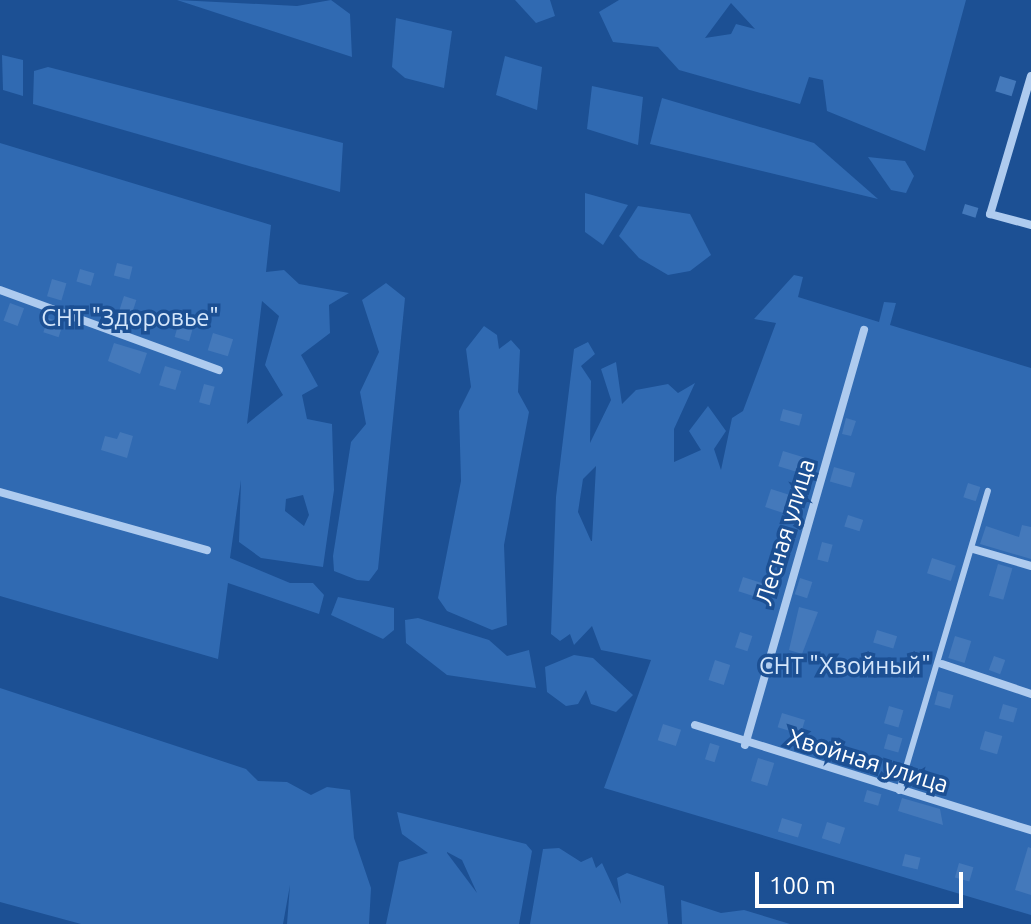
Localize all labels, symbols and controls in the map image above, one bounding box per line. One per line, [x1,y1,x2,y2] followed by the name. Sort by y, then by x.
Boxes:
[41,304,219,332] park label: СНТ "Здоровье"
[749,455,821,609] street label: Лесная улица
[759,652,931,680] park label: СНТ "Хвойный"
[784,723,952,799] street label: Хвойная улица
[759,856,967,906] scale bar
[769,872,836,899] text: 100 m

